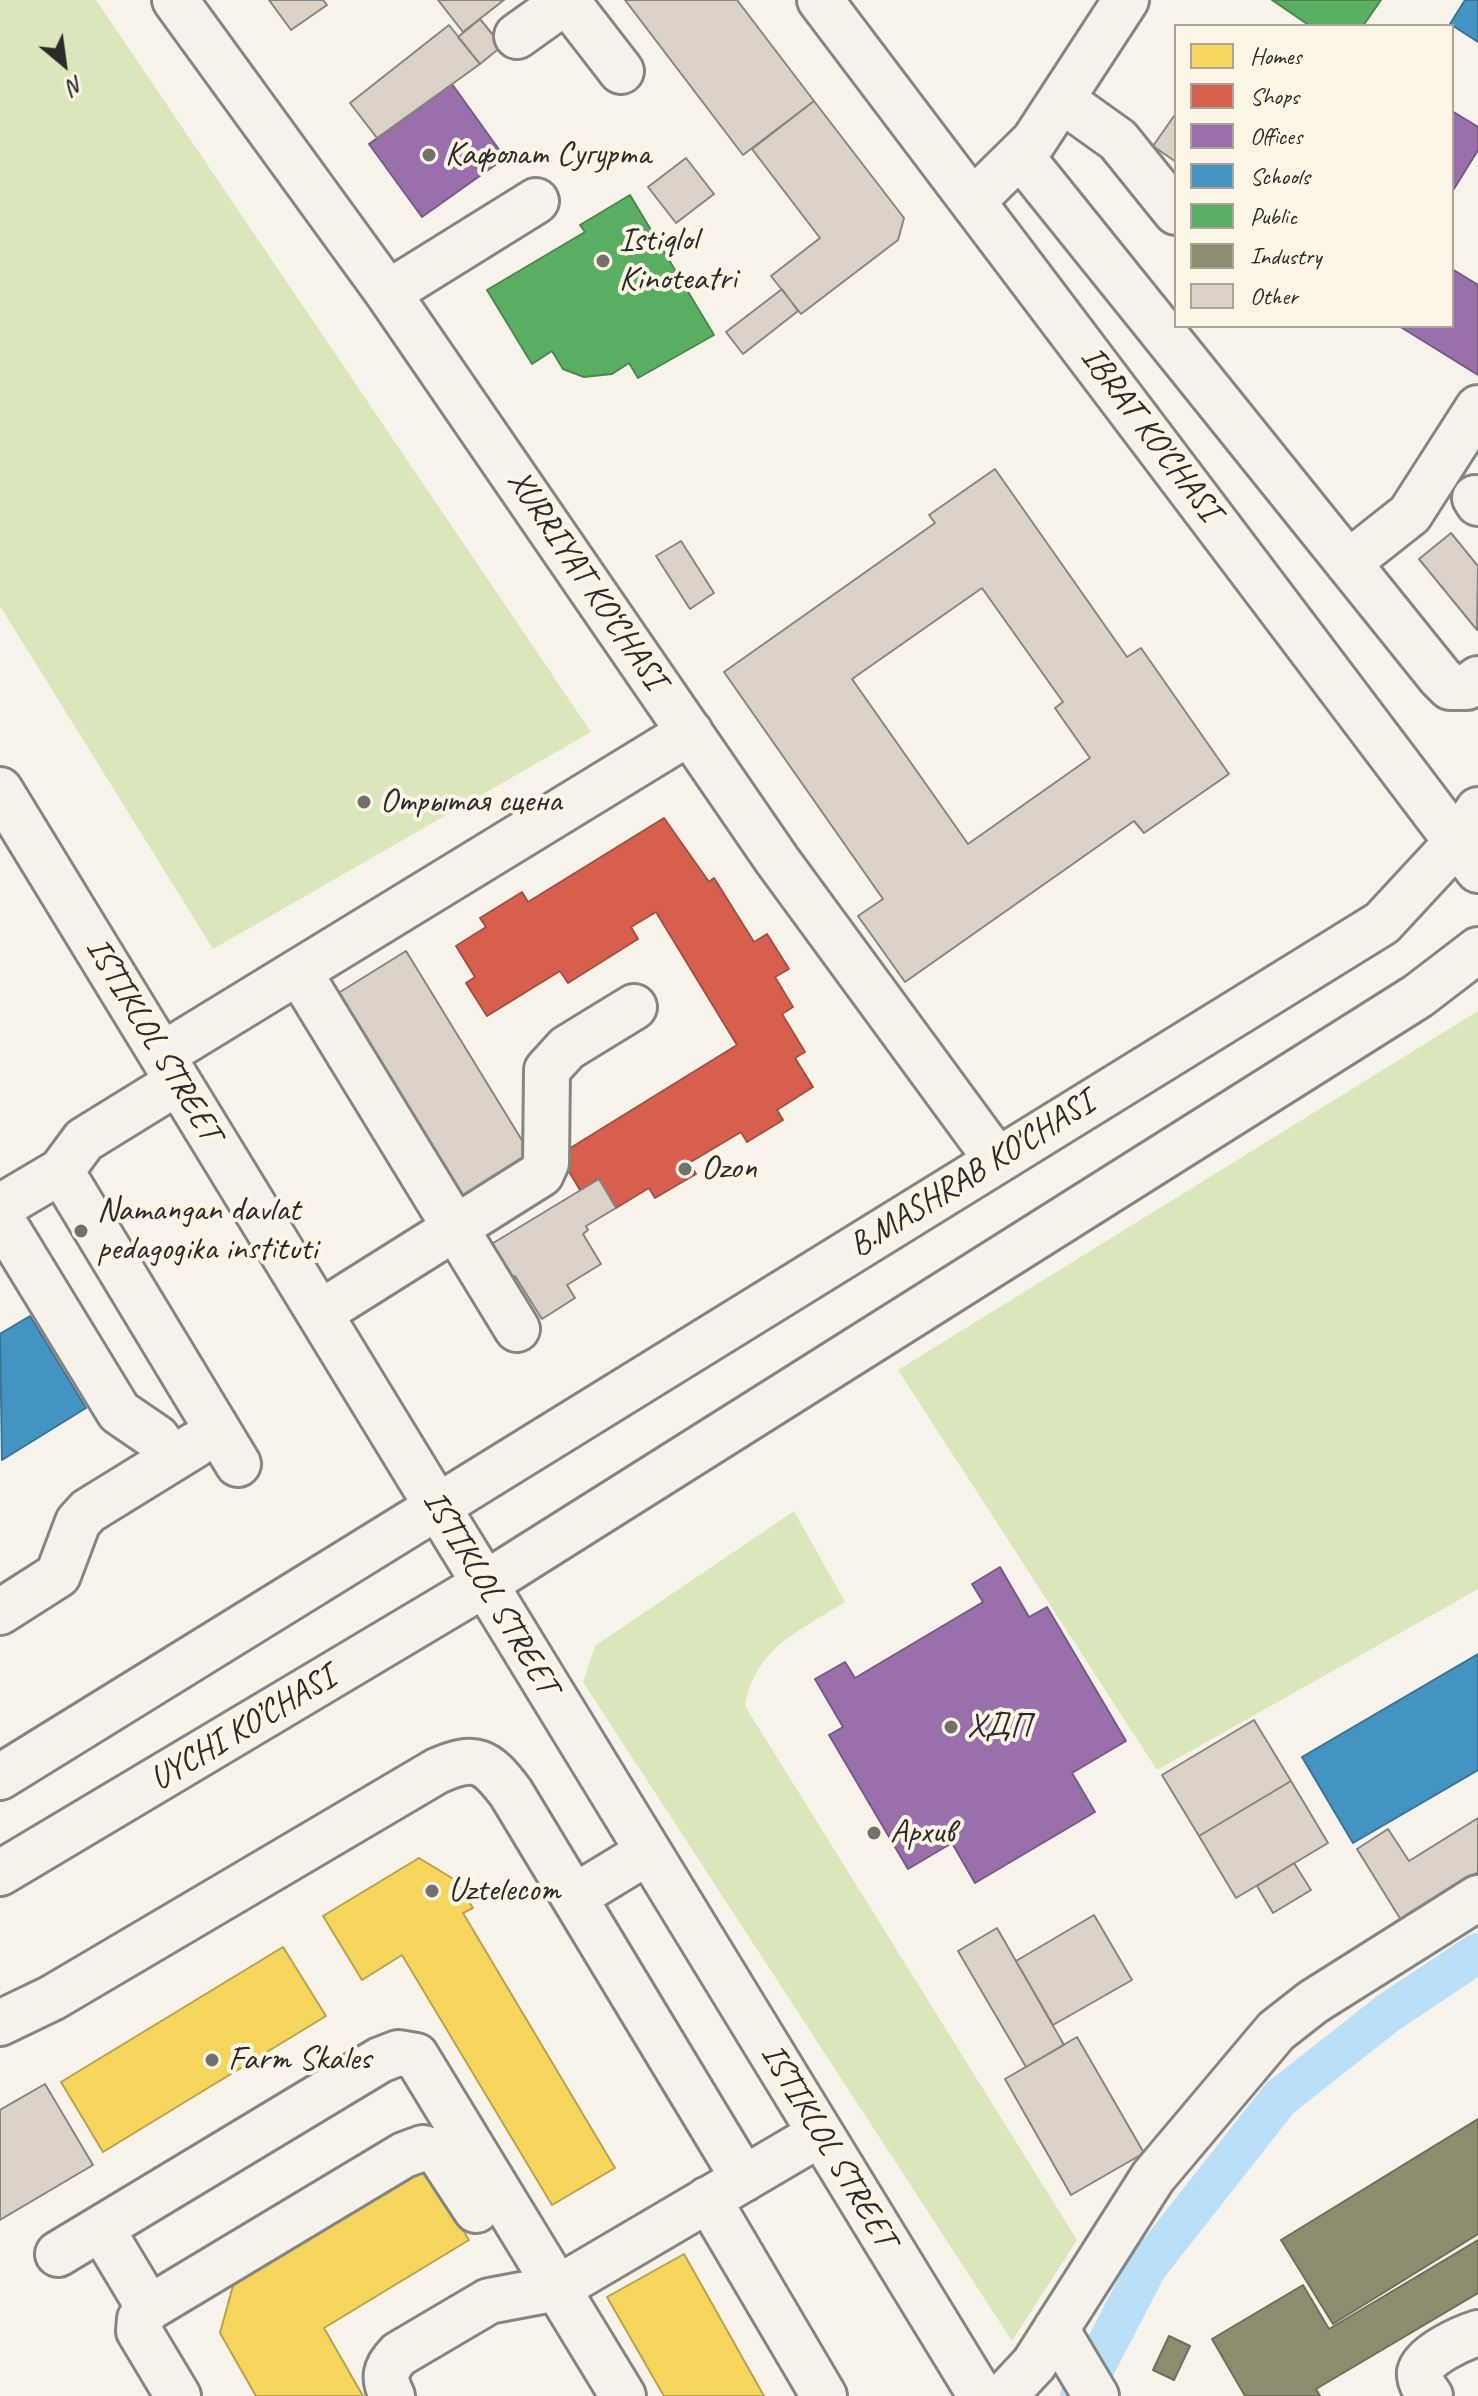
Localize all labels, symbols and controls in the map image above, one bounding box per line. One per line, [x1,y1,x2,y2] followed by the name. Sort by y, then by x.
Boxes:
[24,24,104,104] north arrow
[1174,24,1454,328] legend
[1250,41,1301,71] text: Homes
[63,69,88,101] text: N
[1250,81,1299,111] text: Shops
[1250,121,1302,151] text: Offices
[445,135,650,175] place label: Кафолат Сугурта
[420,146,438,164] marker: Кафолат Сугурта
[1250,161,1310,191] text: Schools
[1250,201,1297,231] text: Public
[619,221,737,300] place label: Istiqlol Kinoteatri
[1250,241,1321,271] text: Industry
[594,252,612,270] marker: Istiqlol Kinoteatri
[1250,281,1298,311] text: Other
[1071,339,1229,529] street label: IBRAT KO'CHASI
[498,463,674,697] street label: XURRIYAT KO‘CHASI
[380,782,561,822] place label: Отрытая сцена
[355,793,373,811] marker: Отрытая сцена
[76,931,230,1149] street label: ISTIKLOL STREET
[842,1083,1102,1267] street label: B.MASHRAB KO'CHASI
[701,1149,757,1189] place label: Ozon
[676,1160,694,1178] marker: Ozon
[97,1191,317,1270] place label: Namangan davlat pedagogika instituti
[72,1222,90,1240] marker: Namangan davlat pedagogika instituti
[413,1484,567,1702] street label: ISTIKLOL STREET
[143,1658,343,1800] street label: UYCHI KO’CHASI
[967,1707,1030,1747] place label: ХДП
[942,1718,960,1736] marker: ХДП
[890,1813,955,1853] place label: Архив
[865,1824,883,1842] marker: Архив
[448,1871,560,1911] place label: Uztelecom
[423,1882,441,1900] marker: Uztelecom
[751,2037,905,2255] street label: ISTIKLOL STREET
[228,2040,371,2080] place label: Farm Skales
[203,2051,221,2069] marker: Farm Skales

